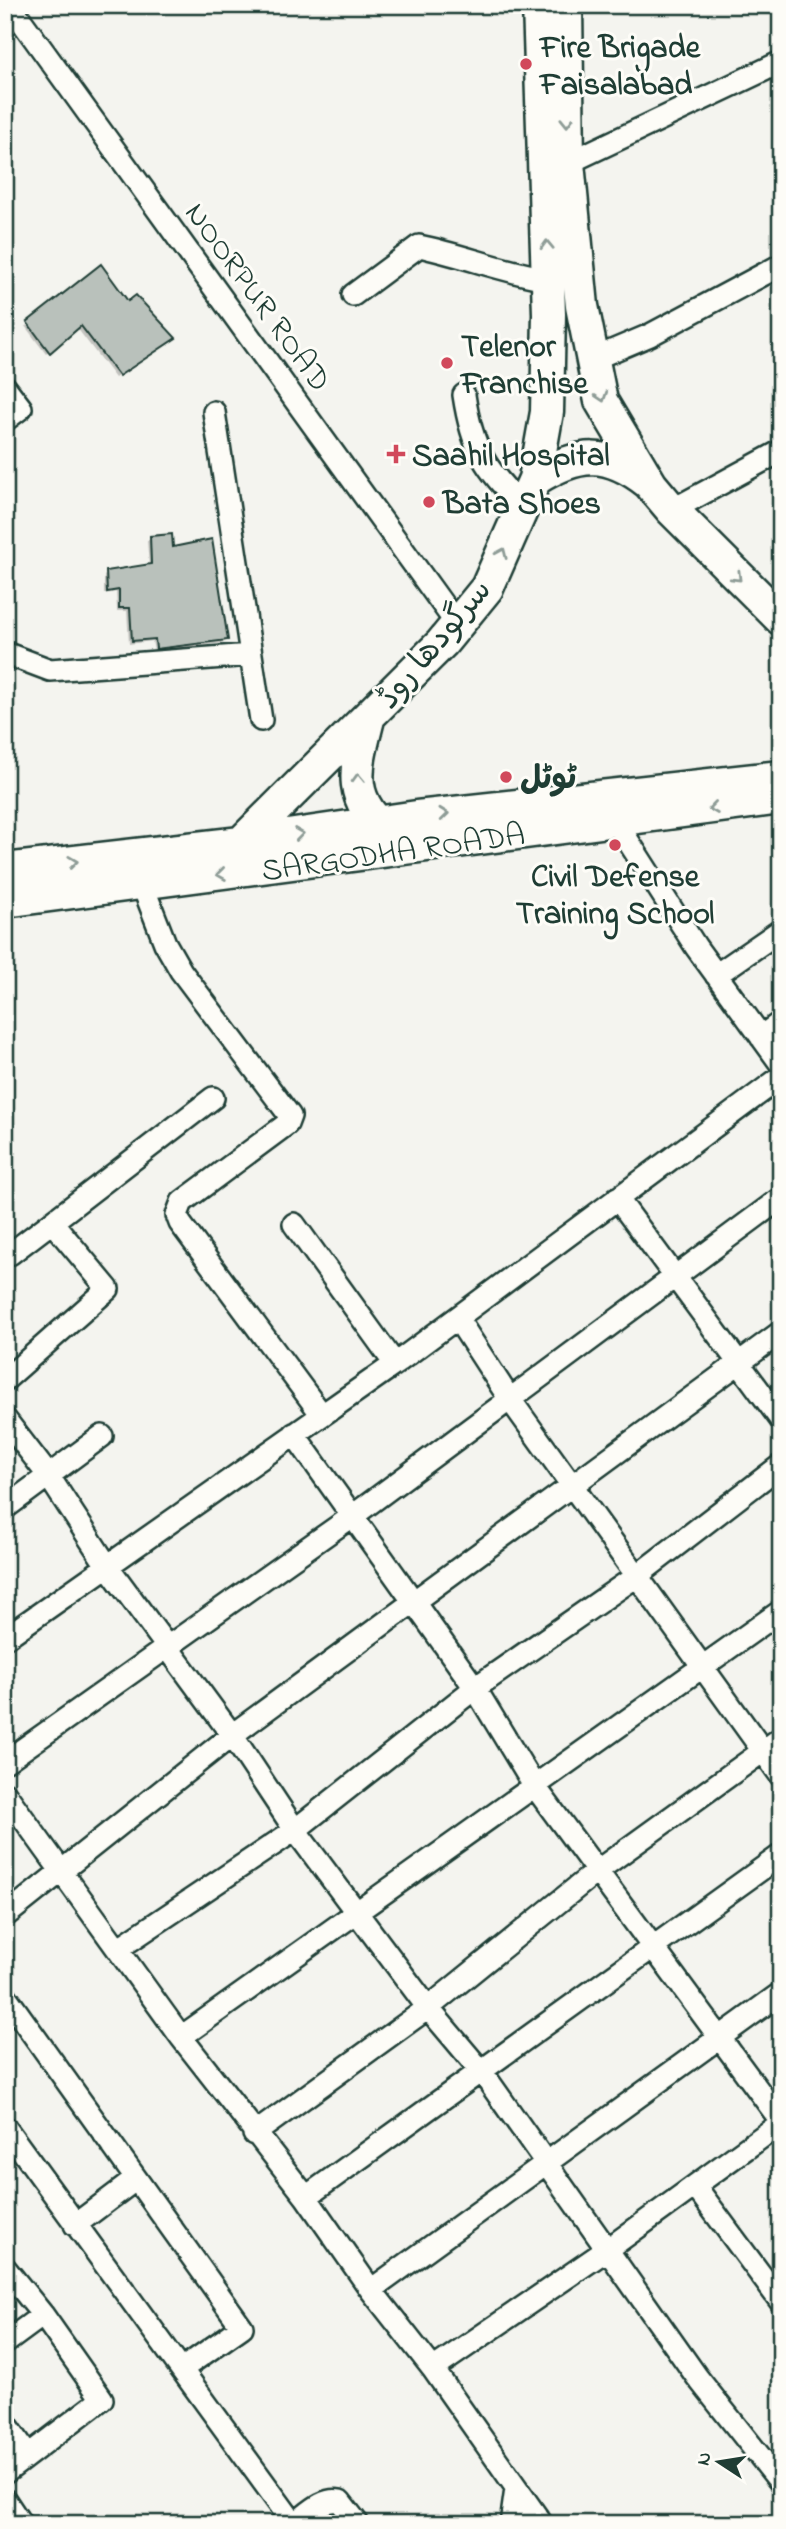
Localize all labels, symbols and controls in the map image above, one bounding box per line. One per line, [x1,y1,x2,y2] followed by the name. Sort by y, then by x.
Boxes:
[538,26,702,110] place label: Fire Brigade Faisalabad
[518,56,534,72] marker: Fire Brigade Faisalabad
[560,117,575,128] one-way arrow
[171,194,341,403] street label: NOORPUR ROAD
[539,240,554,251] one-way arrow
[459,325,590,409] place label: Telenor Franchise
[439,355,455,371] marker: Telenor Franchise
[594,390,608,402] one-way arrow
[412,434,610,481] place label: Saahil Hospital
[386,444,406,464] marker: Saahil Hospital
[441,482,601,529] place label: Bata Shoes
[421,494,437,510] marker: Bata Shoes
[494,548,508,560] one-way arrow
[729,568,742,581] one-way arrow
[367,570,504,721] street label: سرگودھا روڈ
[520,757,577,804] place label: ٹوٹل
[498,769,514,785] marker: ٹوٹل
[351,772,366,783] one-way arrow
[707,800,719,815] one-way arrow
[438,807,450,822] one-way arrow
[259,813,528,896] street label: SARGODHA ROADA
[293,827,305,842] one-way arrow
[607,837,623,853] marker: Civil Defense Training School
[67,855,79,870] one-way arrow
[516,855,714,940] place label: Civil Defense Training School
[215,866,226,881] one-way arrow
[684,2428,754,2498] north arrow
[690,2450,719,2468] text: N

